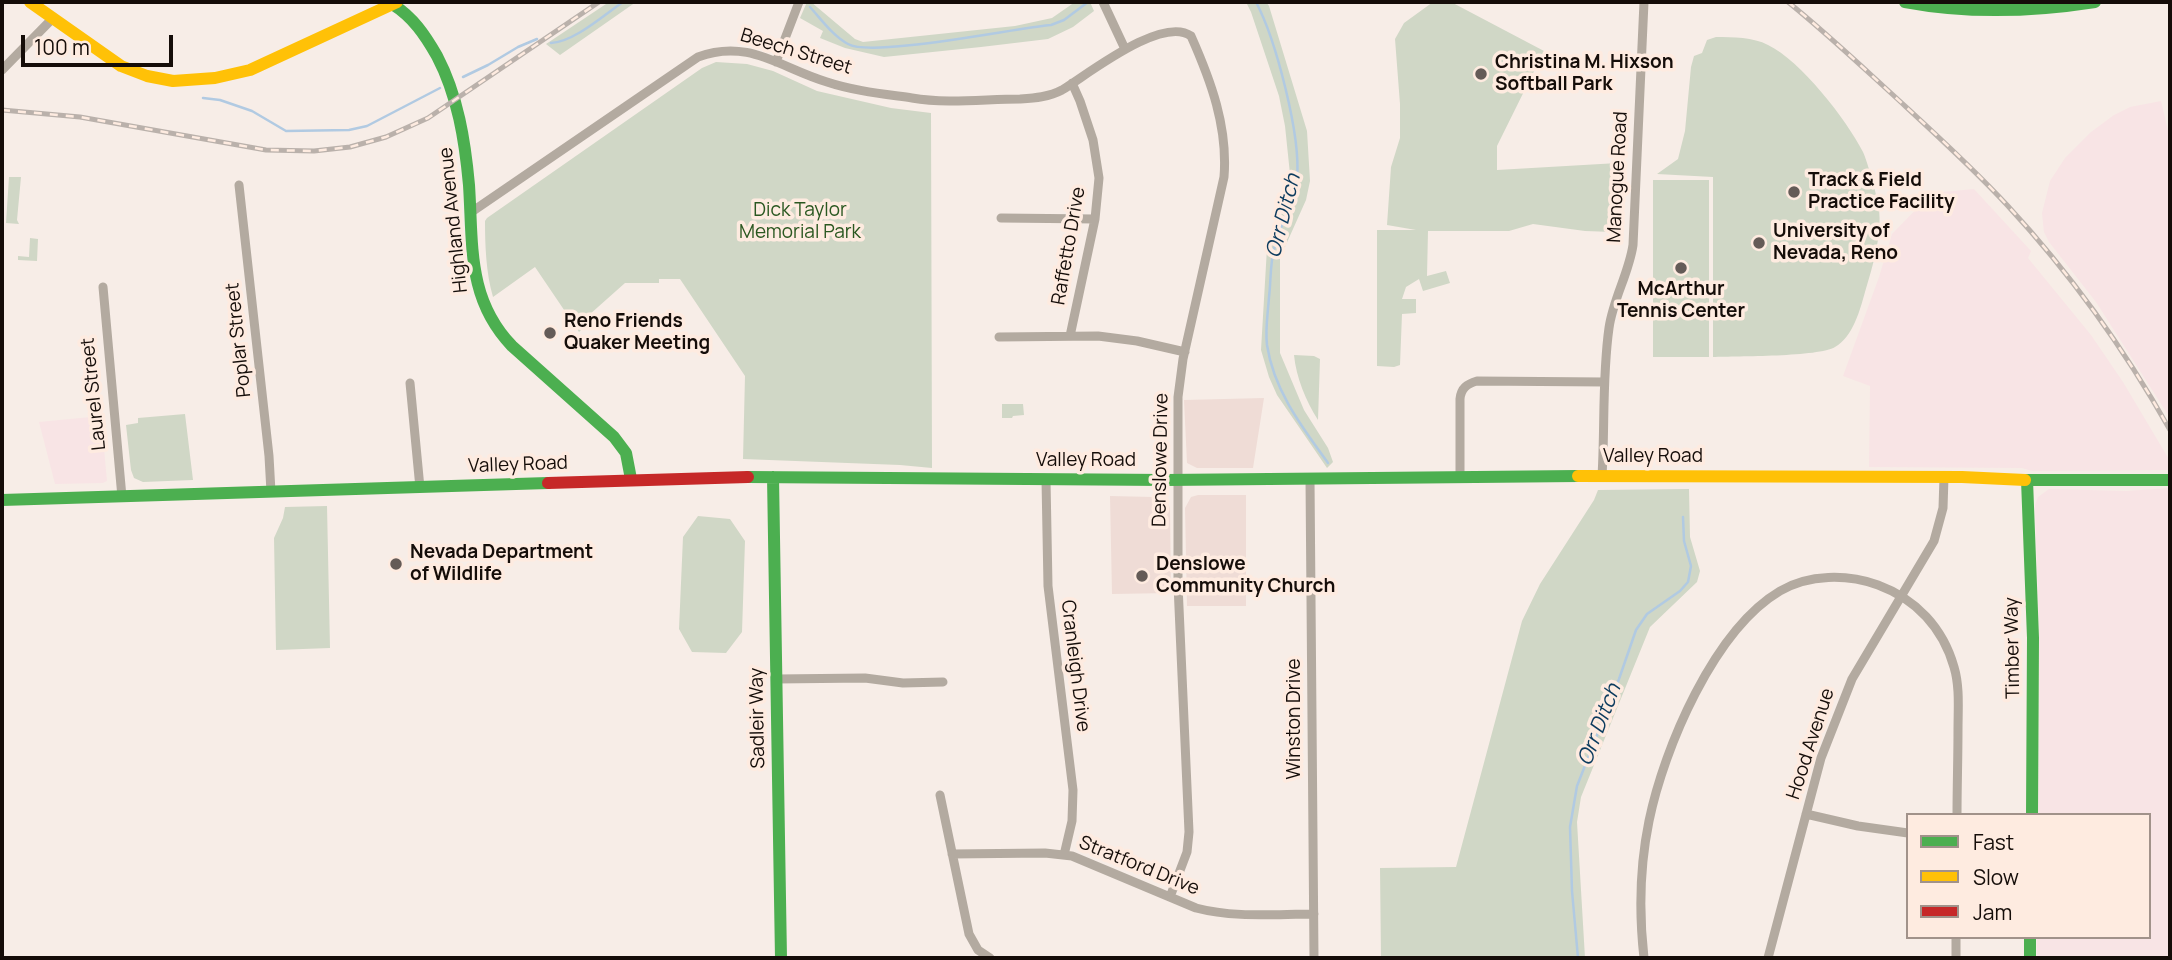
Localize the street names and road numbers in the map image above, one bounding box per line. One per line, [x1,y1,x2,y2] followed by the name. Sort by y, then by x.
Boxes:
[738,24,854,80] street label: Beech Street
[1603,111,1633,243] street label: Manogue Road
[435,146,473,294] street label: Highland Avenue
[1047,185,1091,307] street label: Raffetto Drive
[222,281,256,399] street label: Poplar Street
[77,336,111,452] street label: Laurel Street
[1148,393,1174,527] street label: Denslowe Drive
[1603,446,1703,468] street label: Valley Road
[1036,450,1136,472] street label: Valley Road
[468,452,568,478] street label: Valley Road
[2001,597,2025,699] street label: Timber Way
[1056,599,1094,733] street label: Cranleigh Drive
[1284,658,1306,780] street label: Winston Drive
[746,667,770,769] street label: Sadleir Way
[1782,686,1840,802] street label: Hood Avenue
[1076,832,1202,900] street label: Stratford Drive

